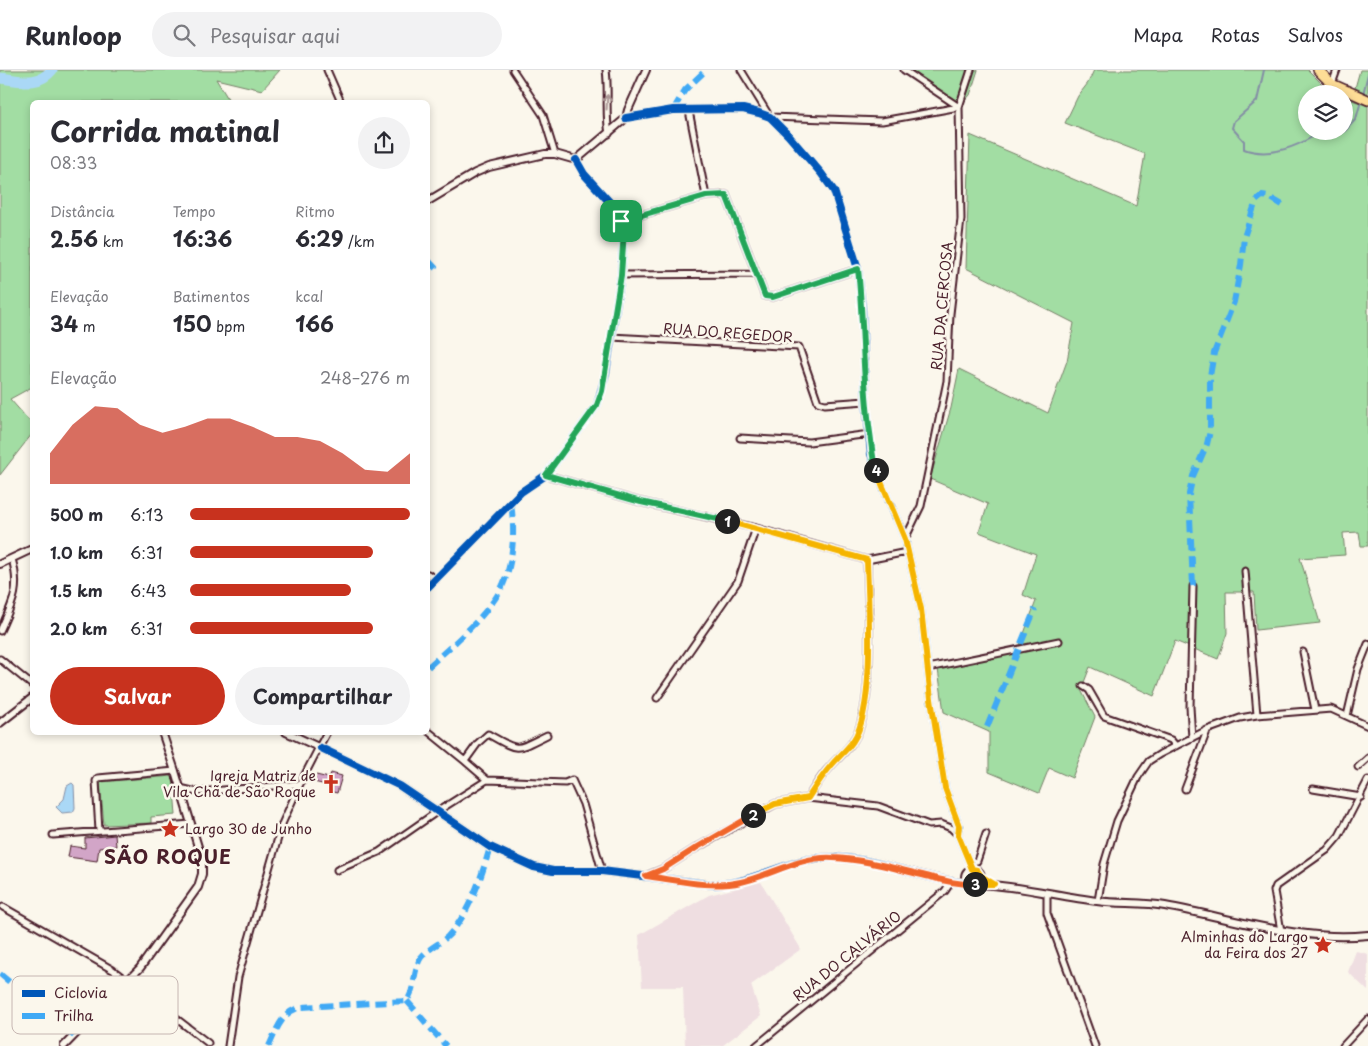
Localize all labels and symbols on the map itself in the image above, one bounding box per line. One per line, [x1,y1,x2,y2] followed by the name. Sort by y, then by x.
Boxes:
[602,94,611,110] one-way arrow
[600,200,642,242] pin
[925,241,958,371] street label: RUA DA CERCOSA
[662,317,794,348] street label: RUA DO REGEDOR
[864,458,888,482] pin: 4
[714,508,740,534] pin: 1
[163,765,316,802] place label: Igreja Matriz de Vila Chã de São Roque
[320,773,342,795] church icon: Igreja Matriz de Vila Chã de São Roque
[740,802,766,828] pin: 2
[159,818,181,840] place icon: Largo 30 de Junho
[185,818,312,839] place label: Largo 30 de Junho
[104,842,232,870] district label: SÃO ROQUE
[962,872,988,896] pin: 3
[788,905,905,1006] street label: RUA DO CALVÁRIO
[1181,926,1308,963] place label: Alminhas do Largo da Feira dos 27
[1312,934,1334,956] place icon: Alminhas do Largo da Feira dos 27
[12,976,178,1034] legend
[54,982,107,1003] text: Ciclovia
[54,1005,94,1026] text: Trilha

